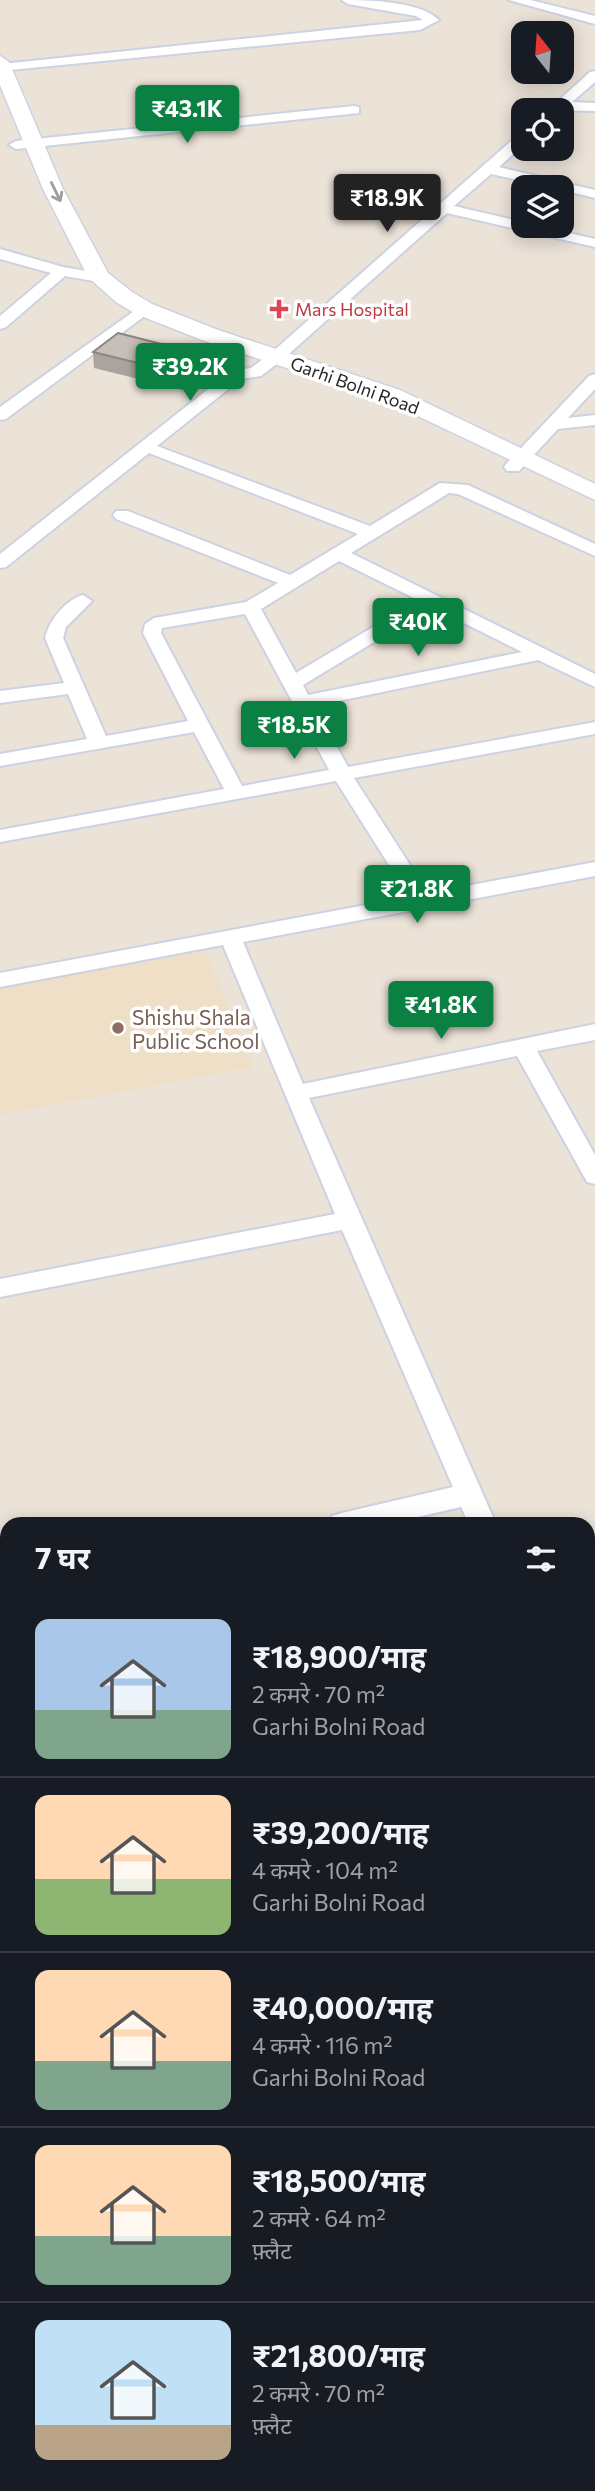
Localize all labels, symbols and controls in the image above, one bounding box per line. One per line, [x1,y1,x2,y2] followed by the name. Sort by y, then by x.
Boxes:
[511,21,574,84] north arrow
[511,21,574,238] map controls
[130,86,244,145] pin: ₹43.1K
[151,94,223,122] text: ₹43.1K
[511,98,574,161] button: locate
[330,174,444,234] pin: ₹18.9K
[511,175,574,238] button: layers
[49,181,63,202] one-way arrow
[350,183,424,211] text: ₹18.9K
[295,298,409,320] place label: Mars Hospital
[269,299,289,319] marker: Mars Hospital
[133,344,247,403] pin: ₹39.2K
[288,351,422,419] street label: Garhi Bolni Road
[152,352,228,380] text: ₹39.2K
[377,598,459,658] pin: ₹40K
[389,607,447,635] text: ₹40K
[237,702,351,761] pin: ₹18.5K
[257,710,331,738] text: ₹18.5K
[360,866,474,925] pin: ₹21.8K
[380,874,454,902] text: ₹21.8K
[384,982,498,1041] pin: ₹41.8K
[404,990,478,1018] text: ₹41.8K
[132,1004,260,1053] place label: Shishu Shala Public School
[110,1020,126,1036] marker: Shishu Shala Public School
[35,1538,90,1575] text: 7 घर
[522,1540,560,1578] icon: filters
[252,1637,426,1674] text: ₹18,900/माह
[91,1647,175,1731] icon: home
[252,1680,385,1708] text: 2 कमरे · 70 m²
[252,1712,425,1740] text: Garhi Bolni Road
[252,1813,429,1850] text: ₹39,200/माह
[91,1823,175,1907] icon: home
[252,1856,398,1884] text: 4 कमरे · 104 m²
[252,1888,425,1916] text: Garhi Bolni Road
[252,1988,433,2025] text: ₹40,000/माह
[91,1998,175,2082] icon: home
[252,2031,393,2059] text: 4 कमरे · 116 m²
[252,2063,425,2091] text: Garhi Bolni Road
[252,2161,426,2198] text: ₹18,500/माह
[91,2173,175,2257] icon: home
[252,2204,386,2232] text: 2 कमरे · 64 m²
[252,2236,292,2264] text: फ़्लैट
[252,2336,425,2373] text: ₹21,800/माह
[91,2348,175,2432] icon: home
[252,2379,385,2407] text: 2 कमरे · 70 m²
[252,2411,292,2439] text: फ़्लैट

